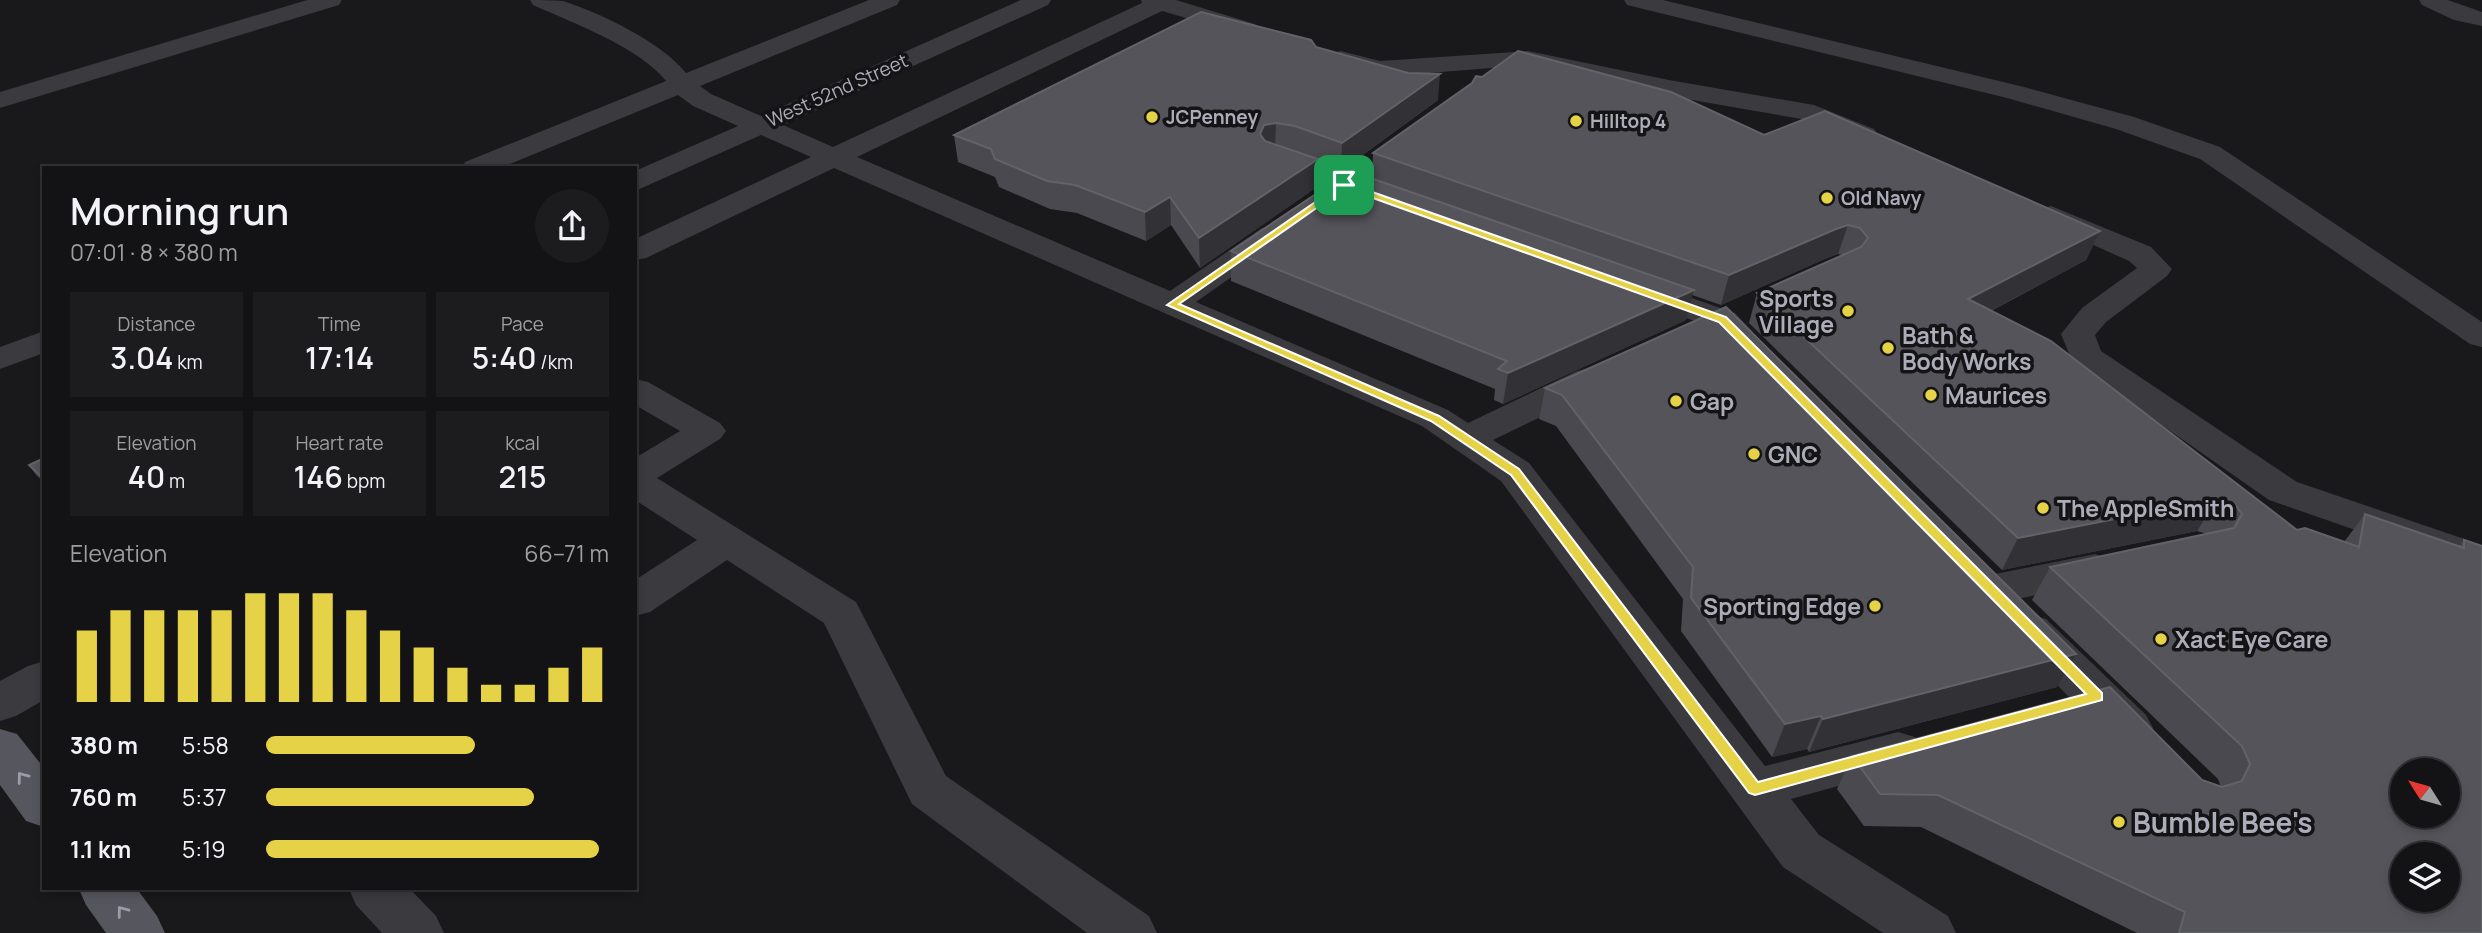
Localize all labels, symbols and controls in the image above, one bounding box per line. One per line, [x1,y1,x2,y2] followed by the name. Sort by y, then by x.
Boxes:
[762,47,912,133] street label: West 52nd Street
[1166,104,1259,130] place label: JCPenney
[1590,108,1666,134] place label: Hilltop 4
[1144,109,1160,125] marker: JCPenney
[1568,113,1584,129] marker: Hilltop 4
[1314,155,1374,215] pin
[1325,166,1363,204] icon: arrive
[70,184,289,236] text: Morning run
[1841,185,1922,211] place label: Old Navy
[535,189,609,263] button: share
[1819,190,1835,206] marker: Old Navy
[70,236,238,268] text: 07:01 · 8 × 380 m
[1759,282,1834,340] place label: Sports Village
[1840,303,1856,319] marker: Sports Village
[118,311,195,337] text: Distance
[318,311,361,337] text: Time
[501,311,544,337] text: Pace
[1902,319,2031,377] place label: Bath & Body Works
[110,337,173,378] text: 3.04
[305,337,374,378] text: 17:14
[472,337,536,378] text: 5:40
[1880,340,1896,356] marker: Bath & Body Works
[173,349,203,375] text: km
[536,349,573,375] text: /km
[1945,379,2047,411] place label: Maurices
[1690,385,1734,417] place label: Gap
[1923,387,1939,403] marker: Maurices
[1668,393,1684,409] marker: Gap
[116,430,197,456] text: Elevation
[295,430,384,456] text: Heart rate
[505,430,540,456] text: kcal
[1768,438,1818,470] place label: GNC
[1746,446,1762,462] marker: GNC
[128,456,165,497] text: 40
[294,456,343,497] text: 146
[499,456,546,497] text: 215
[165,468,185,494] text: m
[343,468,385,494] text: bpm
[2057,492,2234,524] place label: The AppleSmith
[2035,500,2051,516] marker: The AppleSmith
[70,537,167,569] text: Elevation
[524,537,609,569] text: 66–71 m
[1703,590,1861,622] place label: Sporting Edge
[1867,598,1883,614] marker: Sporting Edge
[2175,623,2329,655] place label: Xact Eye Care
[2153,631,2169,647] marker: Xact Eye Care
[70,729,138,761] text: 380 m
[182,729,229,761] text: 5:58
[2390,758,2460,828] north arrow
[2390,758,2460,912] map controls
[18,772,30,785] one-way arrow
[70,781,137,813] text: 760 m
[182,781,226,813] text: 5:37
[2133,803,2313,841] place label: Bumble Bee's
[2111,814,2127,830] marker: Bumble Bee's
[70,833,131,865] text: 1.1 km
[182,833,225,865] text: 5:19
[2390,842,2460,912] button: layers
[117,906,130,919] one-way arrow

